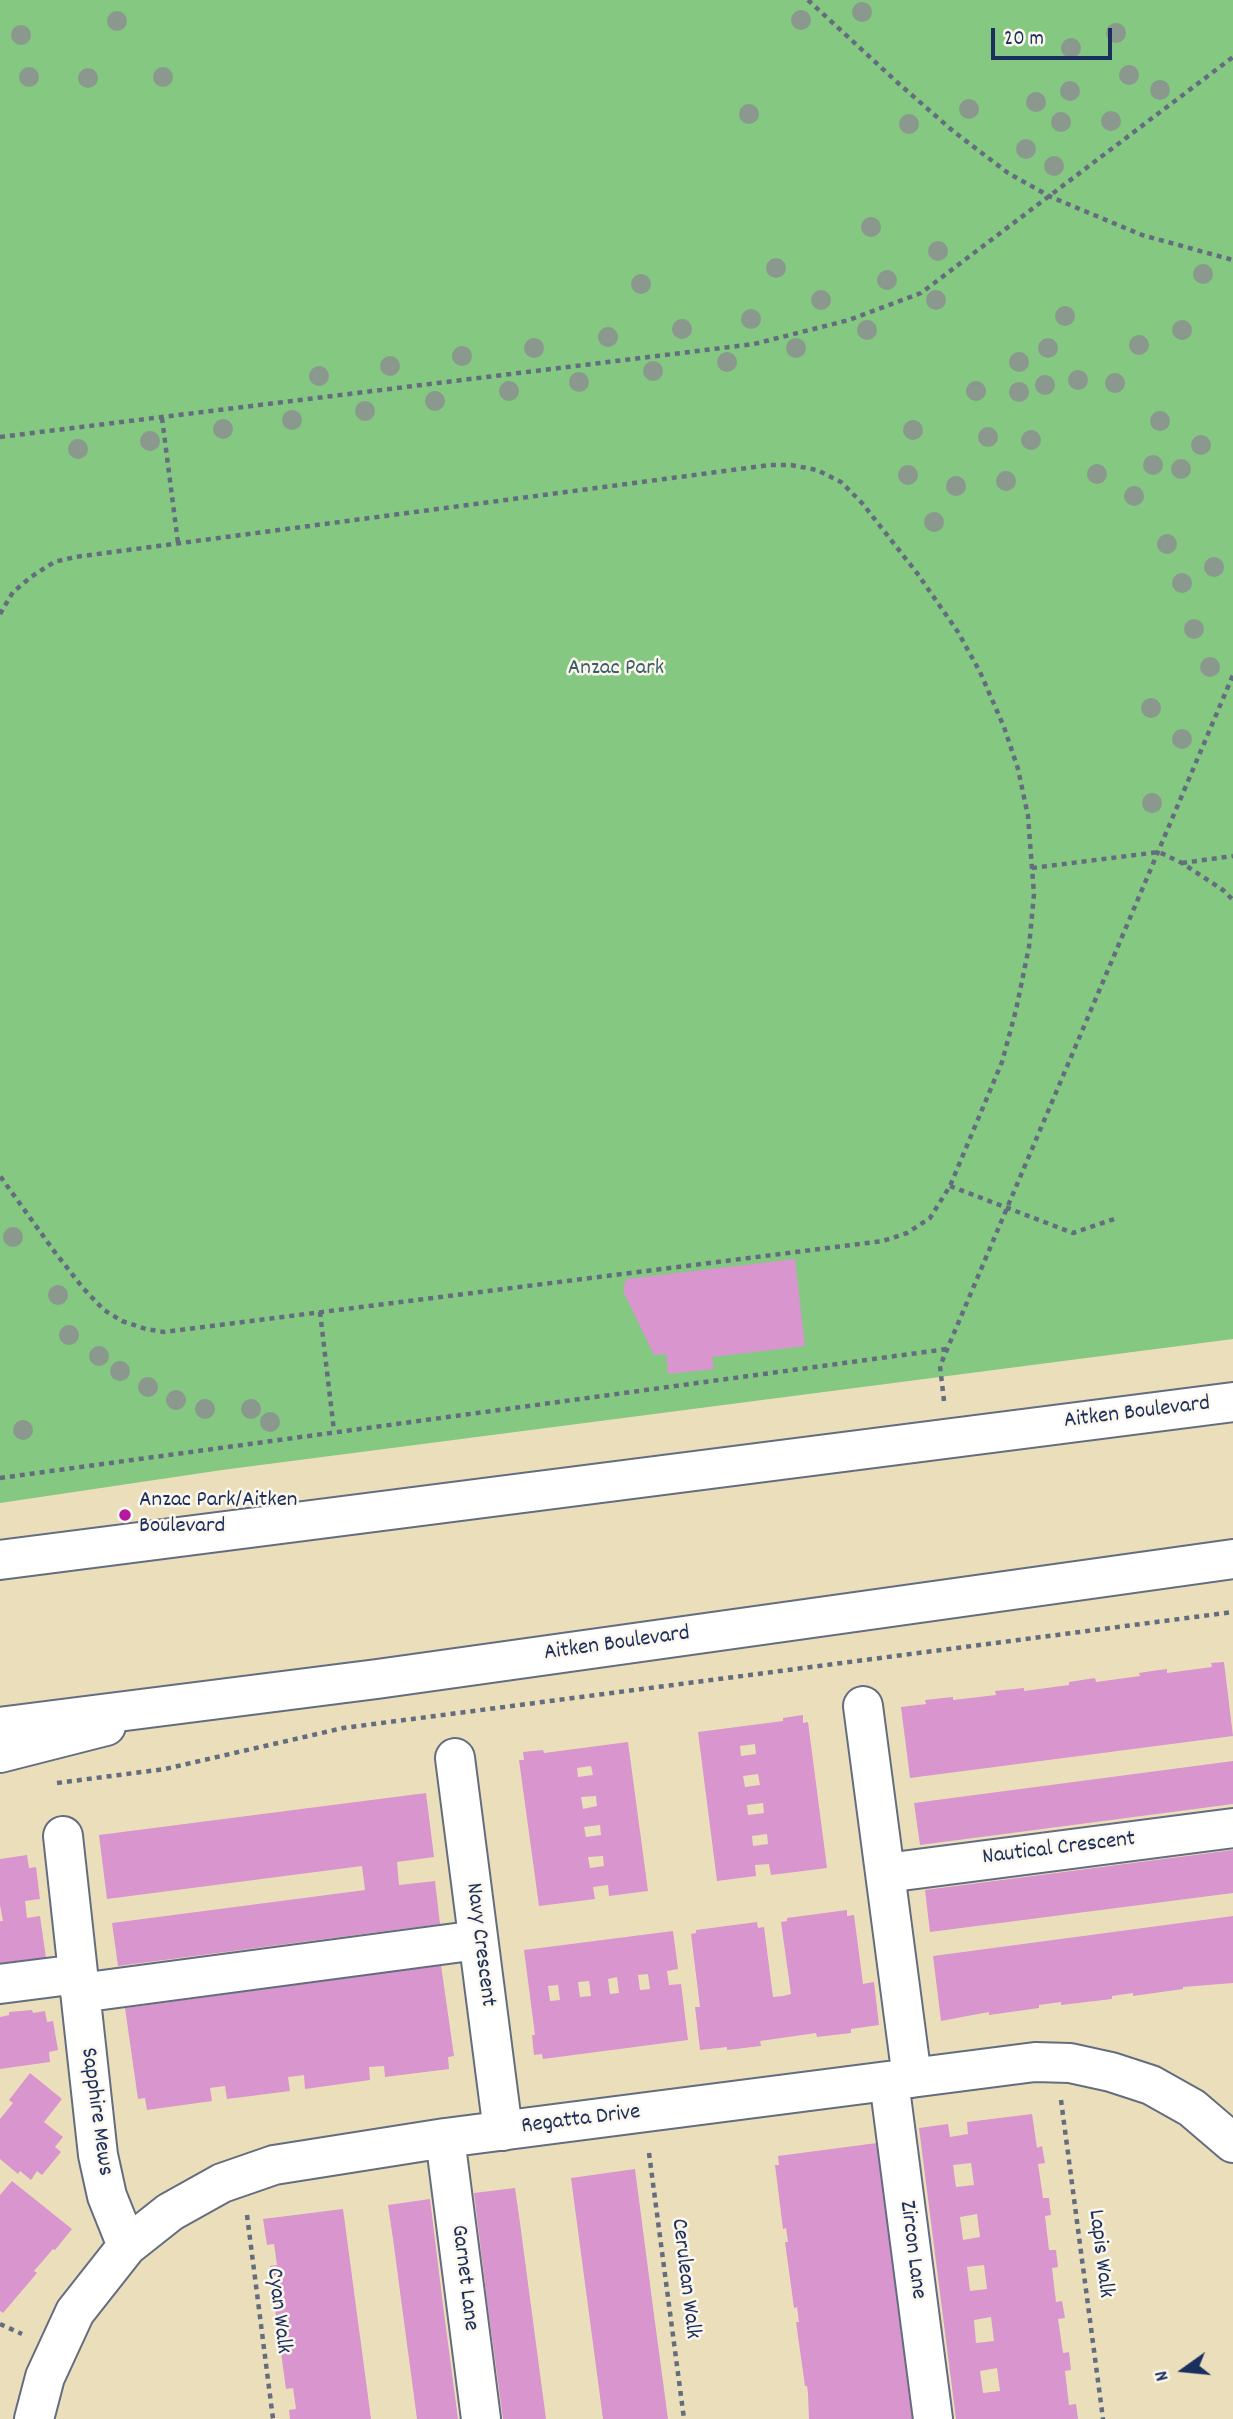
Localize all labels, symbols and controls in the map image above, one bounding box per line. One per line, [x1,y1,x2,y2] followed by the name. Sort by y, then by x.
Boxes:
[995,14,1116,58] scale bar
[1004,25,1044,55] text: 20 m
[568,656,664,684] park label: Anzac Park
[1062,1391,1212,1437] street label: Aitken Boulevard
[139,1488,297,1542] place label: Anzac Park/Aitken Boulevard
[117,1507,133,1523] marker: Anzac Park/Aitken Boulevard
[542,1621,692,1669] street label: Aitken Boulevard
[981,1827,1137,1873] street label: Nautical Crescent
[458,1882,500,2008] street label: Navy Crescent
[72,2046,118,2178] street label: Sapphire Mews
[520,2100,642,2142] street label: Regatta Drive
[891,2199,931,2301] street label: Zircon Lane
[1080,2208,1118,2300] street label: Lapis Walk
[663,2217,705,2341] street label: Cerulean Walk
[443,2224,483,2332] street label: Garnet Lane
[258,2267,296,2355] street label: Cyan Walk
[1149,2335,1219,2405] north arrow
[1149,2368,1177,2384] text: N

